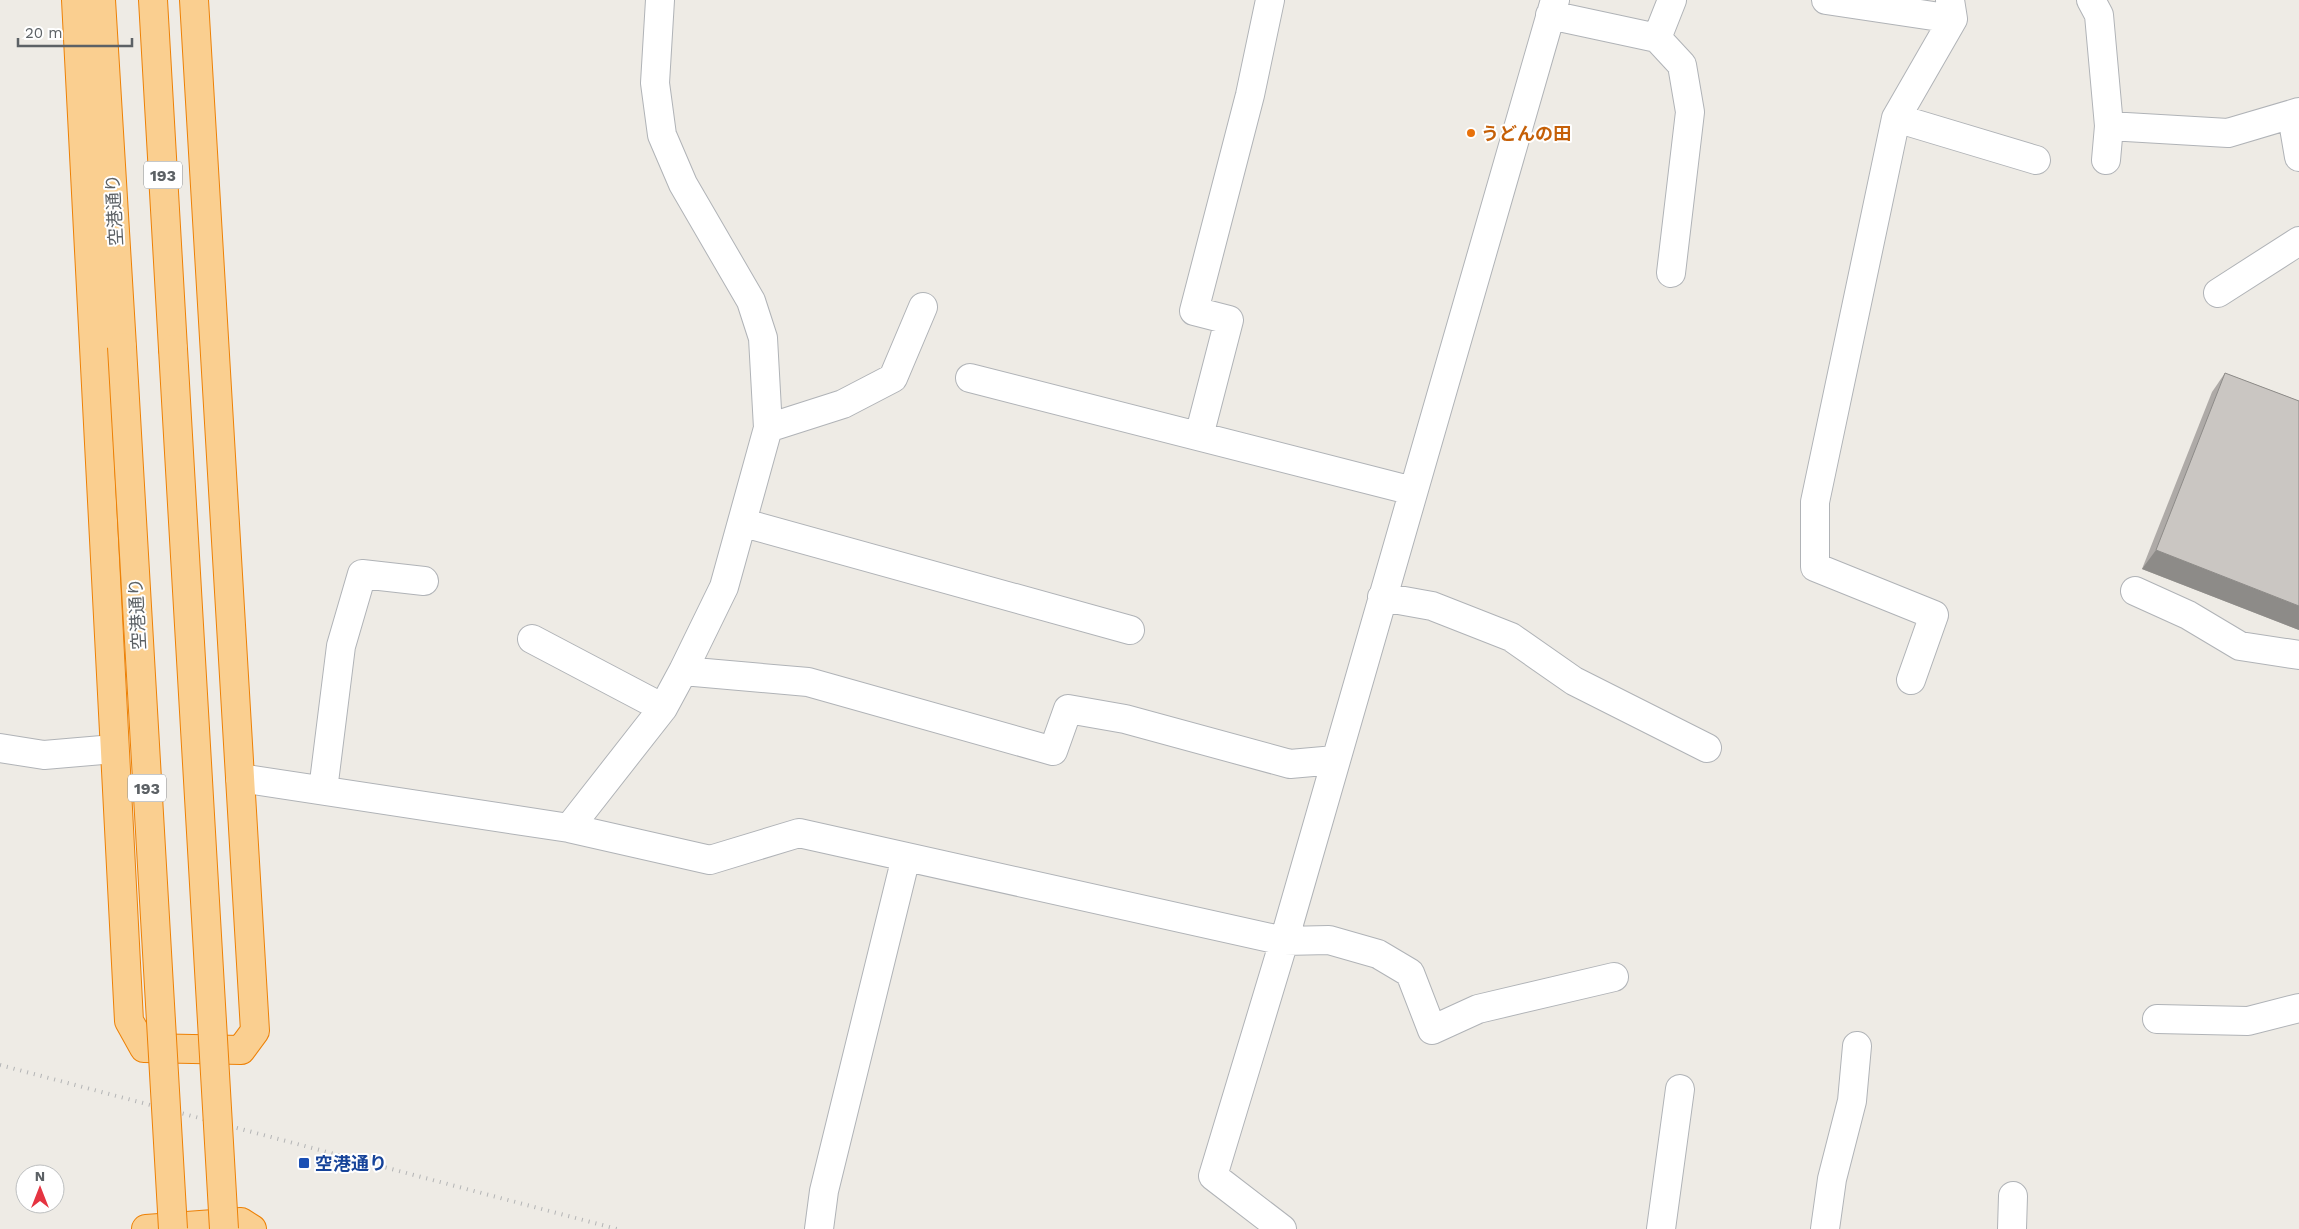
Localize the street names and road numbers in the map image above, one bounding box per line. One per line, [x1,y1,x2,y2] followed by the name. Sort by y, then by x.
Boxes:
[144,162,182,188] road number: 193
[102,173,126,247] street label: 空港通り
[125,577,149,651] street label: 空港通り
[128,774,166,801] road number: 193

